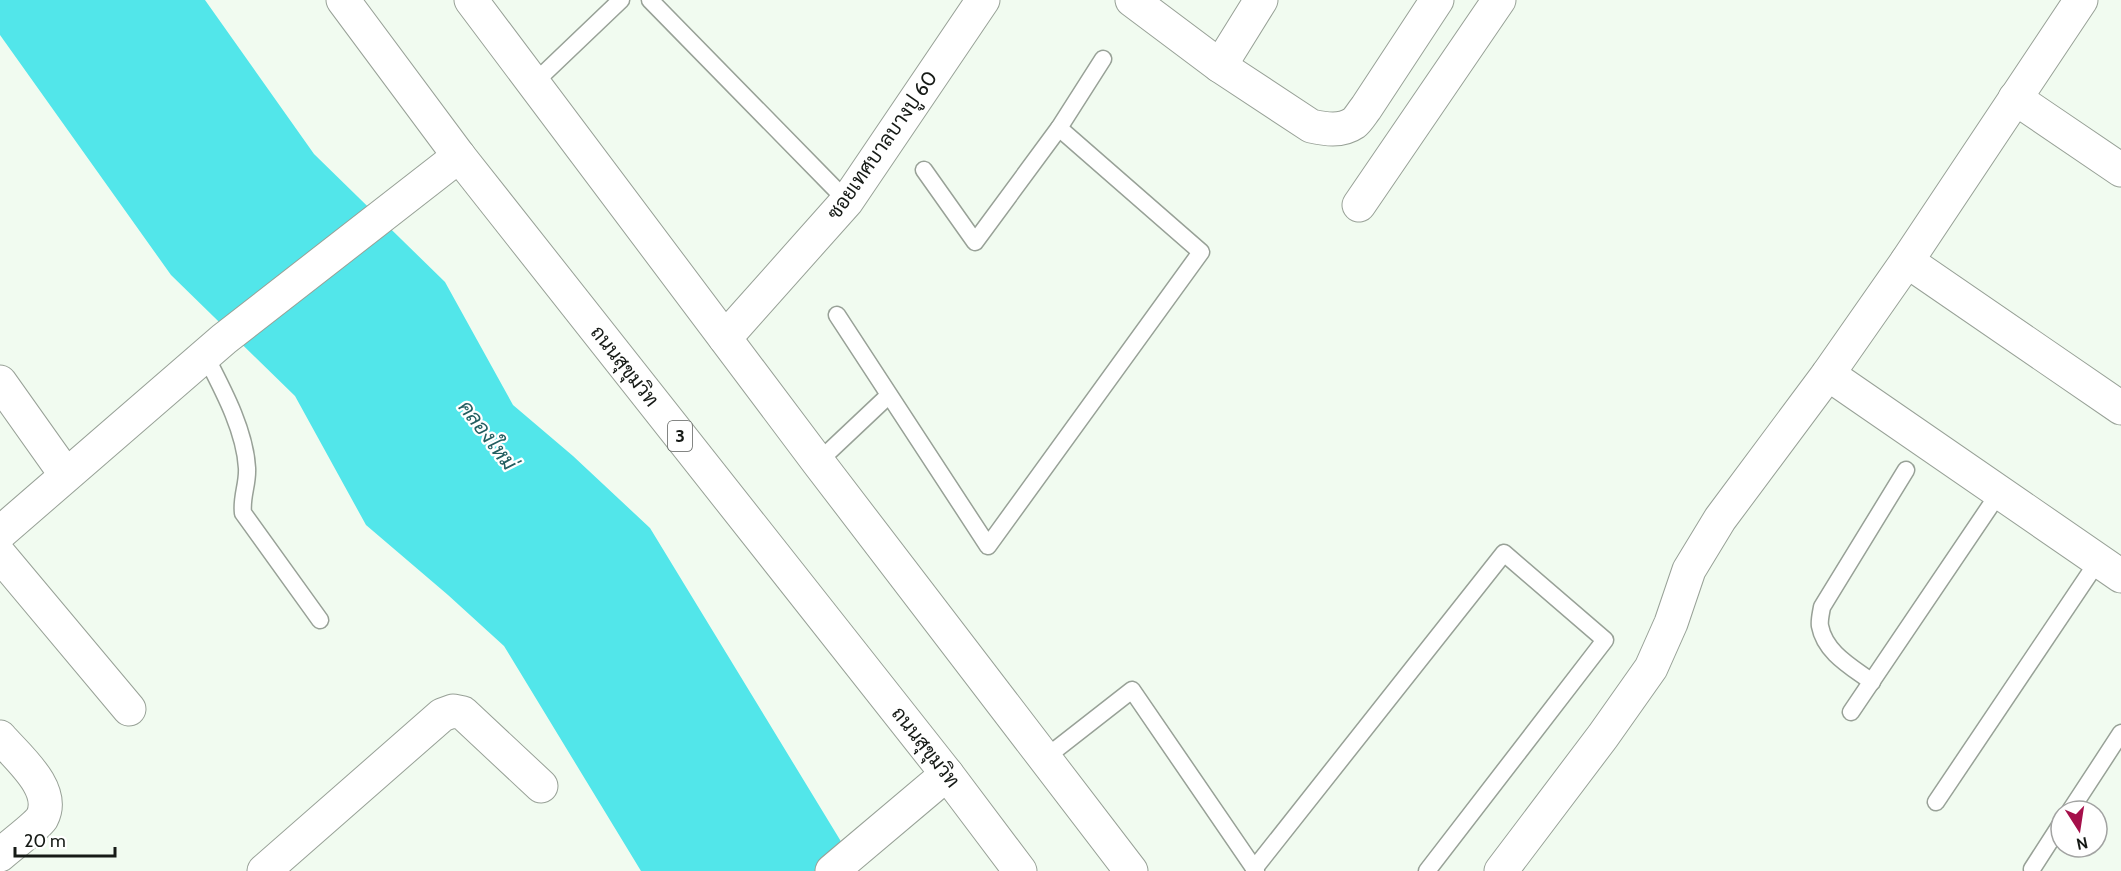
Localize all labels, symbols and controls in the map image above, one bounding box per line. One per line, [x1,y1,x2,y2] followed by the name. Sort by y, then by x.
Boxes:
[822,66,945,226] street label: ซอยเทศบาลบางปู 60
[584,321,664,413] street label: ถนนสุขุมวิท
[454,395,523,476] water label: คลองใหม่
[668,421,692,451] road number: 3
[885,702,965,794] street label: ถนนสุขุมวิท
[2049,799,2109,859] north arrow
[15,820,116,858] scale bar
[24,830,66,852] text: 20 m
[2075,833,2090,854] text: N

